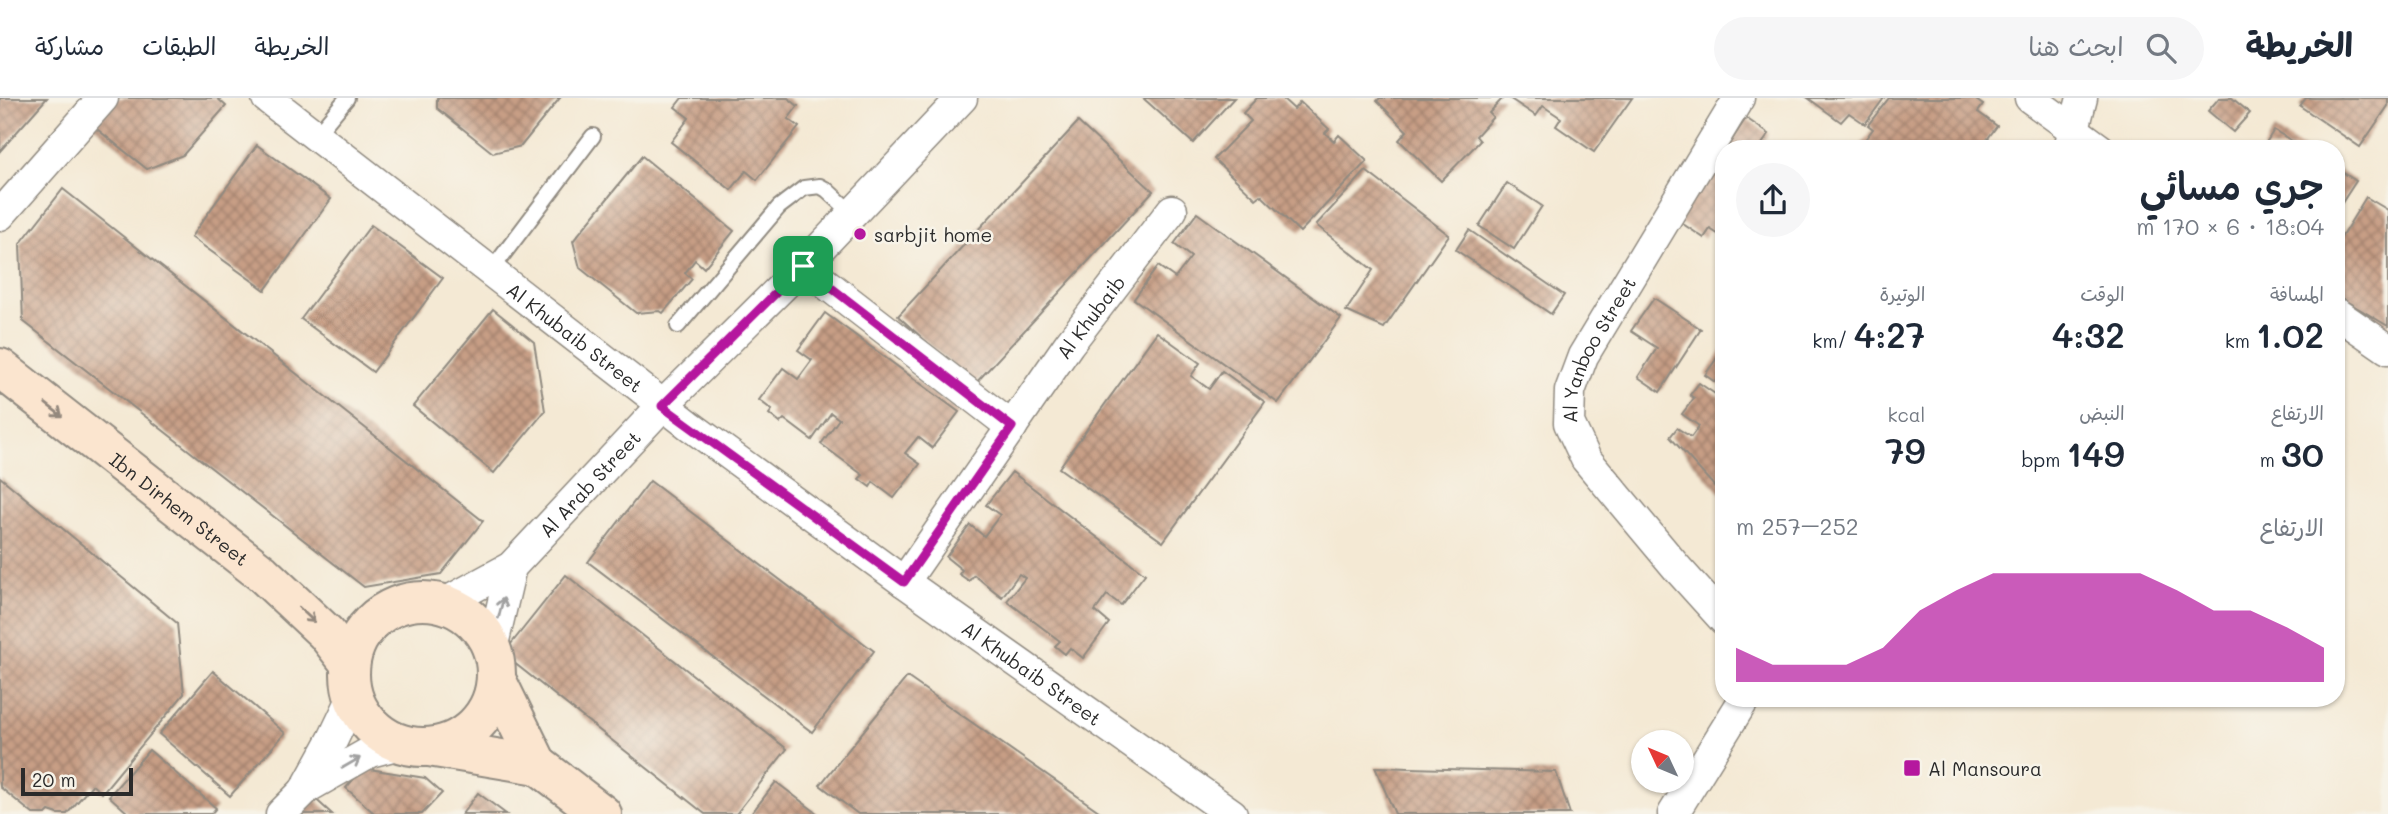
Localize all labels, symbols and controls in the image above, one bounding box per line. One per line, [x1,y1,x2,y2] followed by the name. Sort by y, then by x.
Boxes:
[1714,17,2204,80] search box
[2246,22,2353,65] text: الخريطة
[2028,29,2124,63] text: ابحث هنا
[2142,29,2180,67] icon: search
[35,30,104,61] text: مشاركة
[142,30,217,61] text: الطبقات
[255,30,329,61] text: الخريطة
[2140,160,2324,210] text: جري مسائي
[1736,163,1810,237] button: share
[2136,211,2324,241] text: 18:04 · 6 × 170 m
[874,222,992,247] place label: sarbjit home
[852,226,868,242] marker: sarbjit home
[773,236,833,296] pin
[784,247,822,285] icon: arrive
[1050,270,1130,363] street label: Al Khubaib
[1557,272,1641,423] street label: Al Yanboo Street
[502,276,648,397] street label: Al Khubaib Street
[1879,281,1925,306] text: الوتيرة
[2080,281,2125,306] text: الوقت
[2270,281,2324,306] text: المسافة
[1854,311,1925,357] text: 4:27
[2052,311,2125,357] text: 4:32
[2256,311,2324,357] text: 1.02
[1812,328,1854,353] text: /km
[2225,328,2256,353] text: km
[2079,400,2125,425] text: النبض
[2271,400,2324,425] text: الارتفاع
[1887,402,1925,427] text: kcal
[44,403,62,418] one-way arrow
[533,425,645,542] street label: Al Arab Street
[1885,427,1925,473] text: 79
[2067,430,2125,476] text: 149
[2281,430,2324,476] text: 30
[105,446,254,571] street label: Ibn Dirhem Street
[2021,447,2067,472] text: bpm
[2260,447,2281,472] text: m
[1736,511,1859,541] text: 252–257 m
[2260,512,2324,542] text: الارتفاع
[495,597,509,620] one-way arrow
[298,607,315,624] one-way arrow
[957,615,1107,731] street label: Al Khubaib Street
[1631,730,1694,793] north arrow
[1631,730,1694,793] map controls
[340,756,361,769] one-way arrow
[1928,756,2042,781] place label: Al Mansoura
[1902,758,1922,778] marker: Al Mansoura
[21,765,133,797] scale bar
[32,767,76,792] text: 20 m

